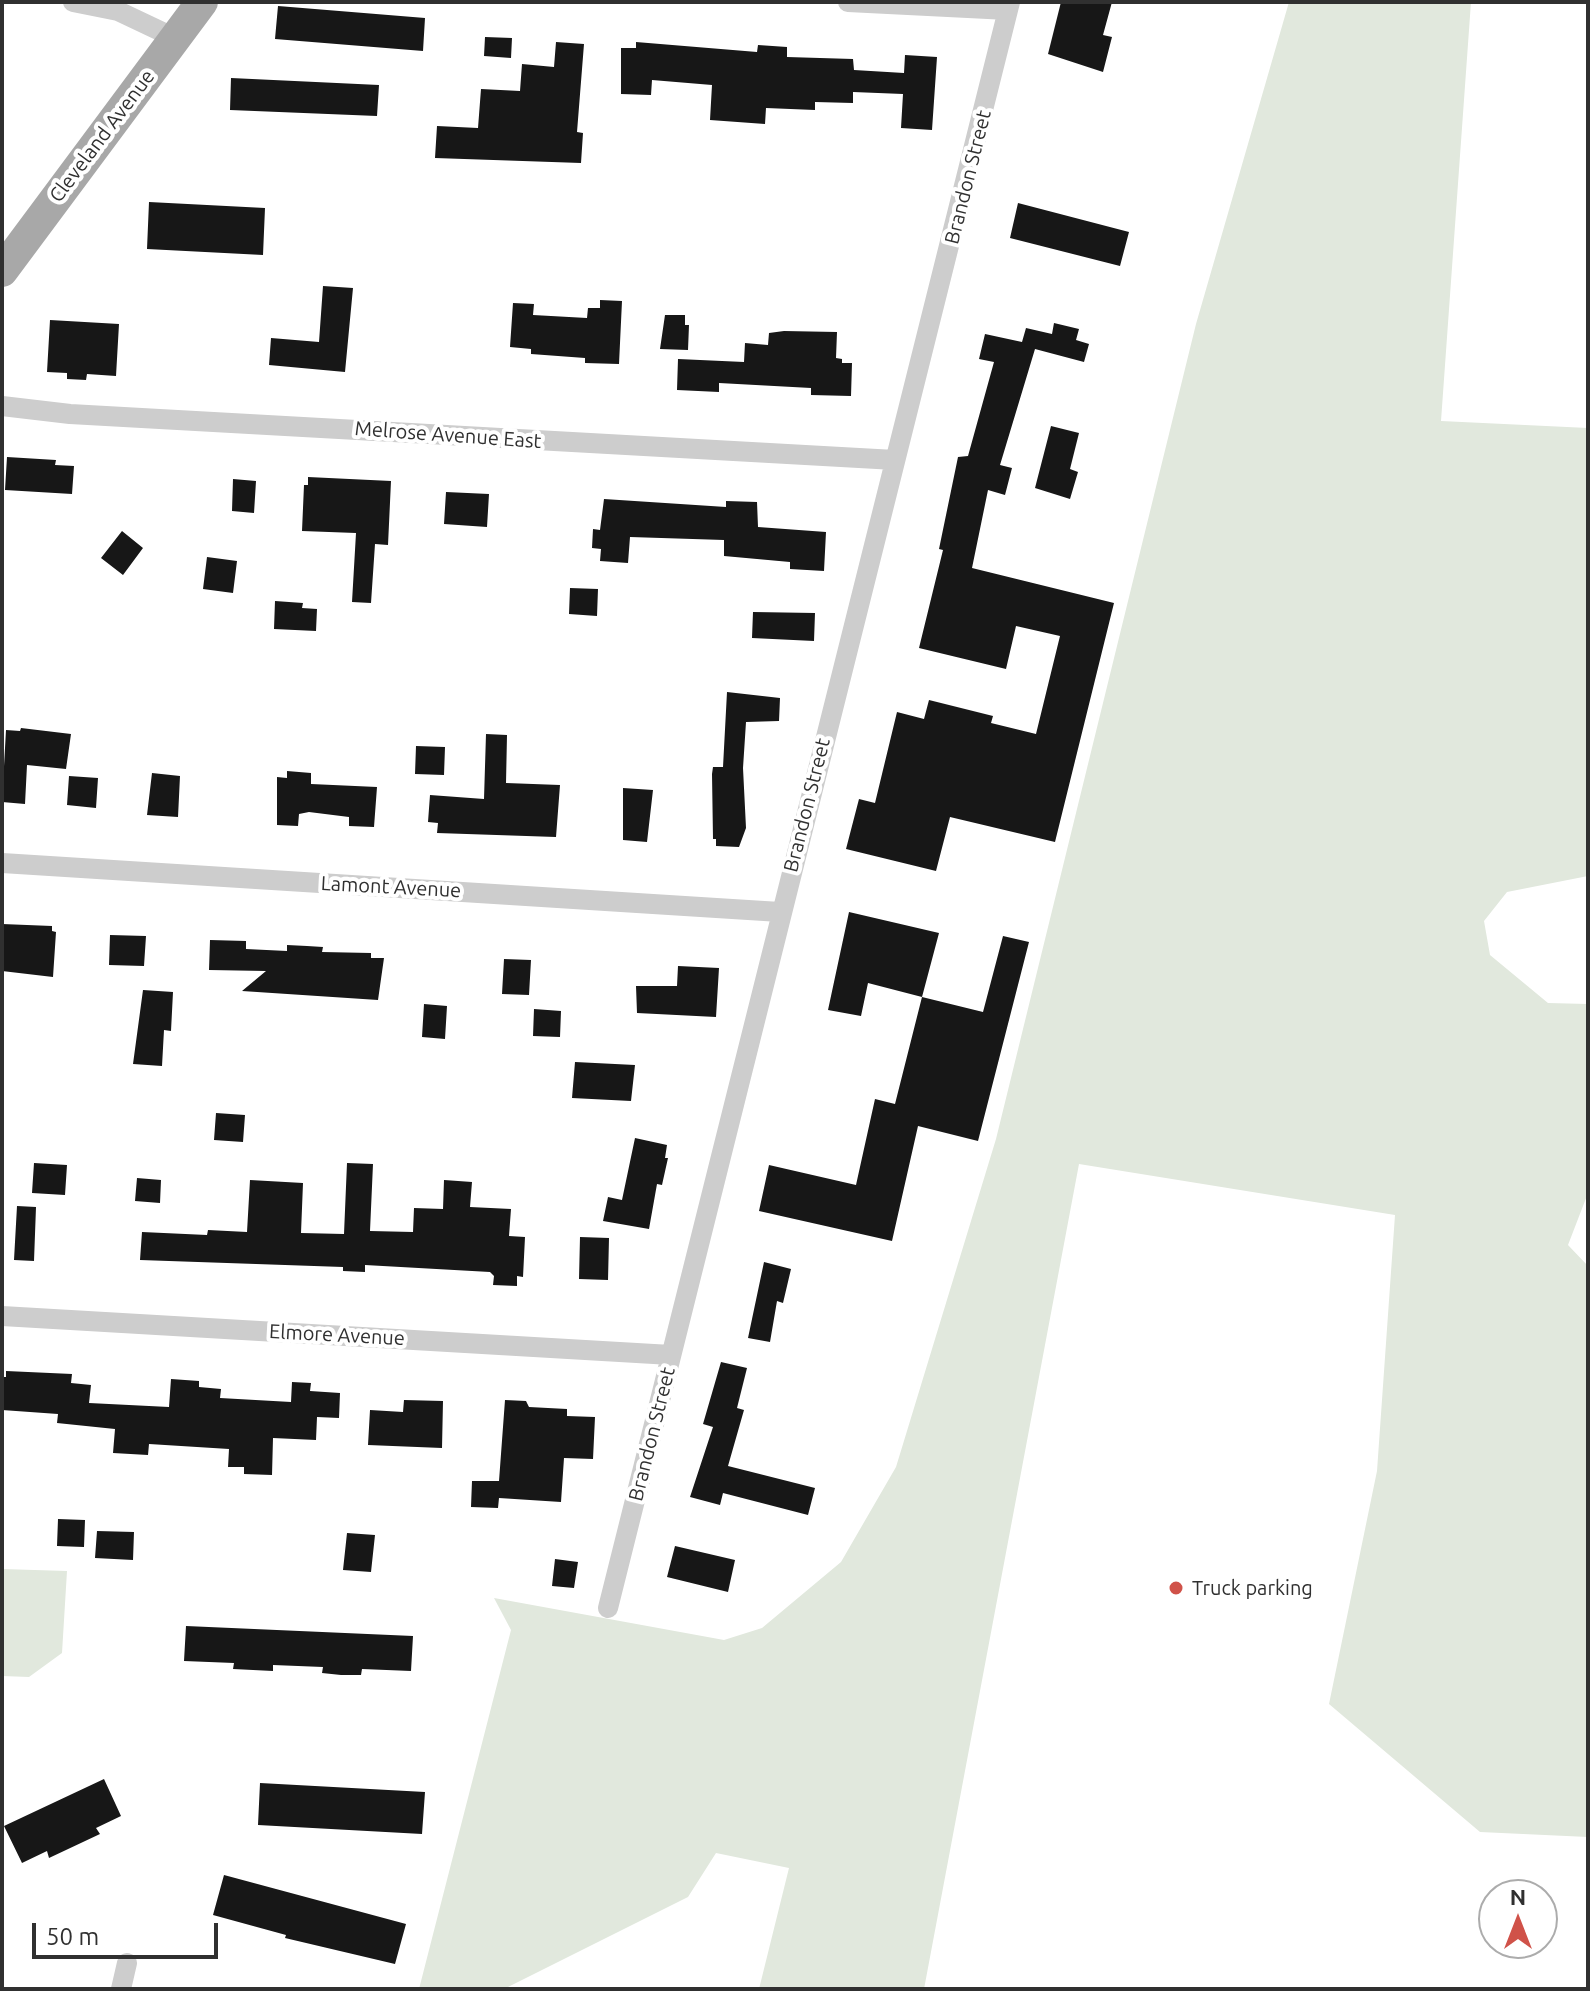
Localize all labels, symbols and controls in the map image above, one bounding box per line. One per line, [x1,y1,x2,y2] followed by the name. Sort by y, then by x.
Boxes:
[44,65,160,207] street label: Cleveland Avenue
[940,108,996,246] street label: Brandon Street
[354,417,542,453] street label: Melrose Avenue East
[779,736,835,874] street label: Brandon Street
[320,871,462,903] street label: Lamont Avenue
[268,1319,406,1351] street label: Elmore Avenue
[624,1365,680,1503] street label: Brandon Street
[1192,1576,1313,1600] place label: Truck parking
[1167,1579,1185,1597] marker: Truck parking
[1478,1879,1558,1959] north arrow
[1510,1884,1526,1909] text: N
[36,1907,222,1957] scale bar
[46,1923,99,1950] text: 50 m

